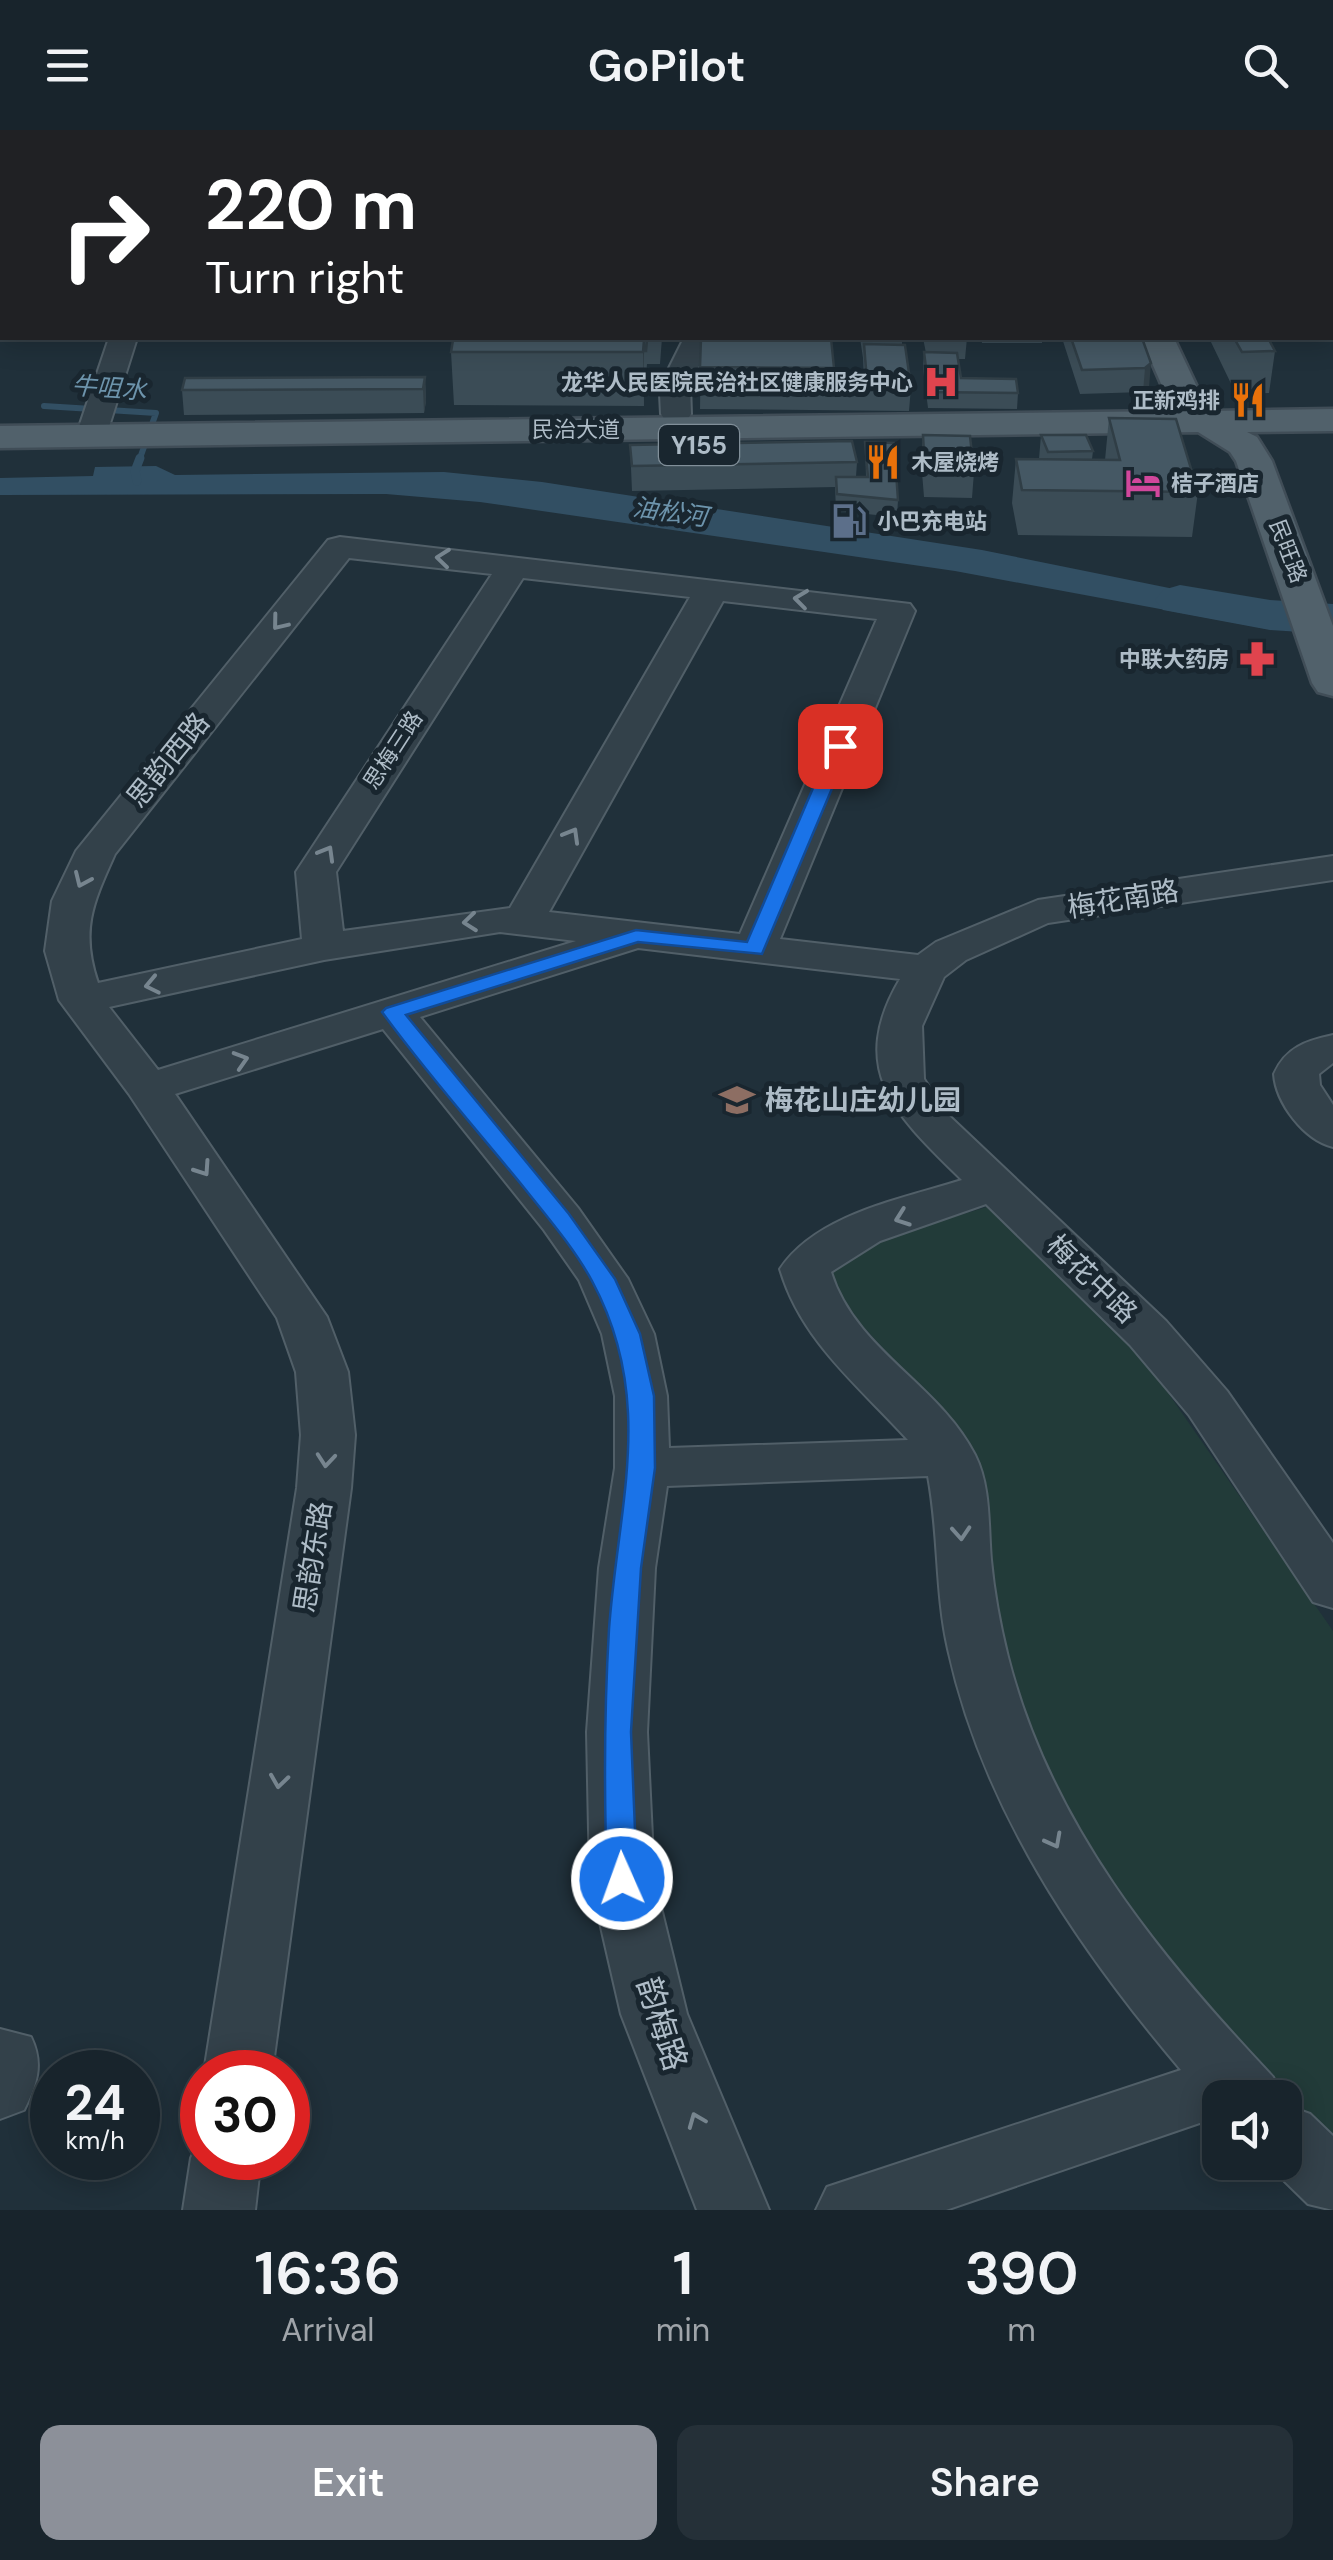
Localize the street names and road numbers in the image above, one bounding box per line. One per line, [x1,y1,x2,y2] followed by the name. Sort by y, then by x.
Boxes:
[532,415,620,444] street label: 民治大道
[659,425,739,465] road number: Y155
[1263,515,1313,587] street label: 民旺路
[118,705,218,815] street label: 思韵西路
[357,705,429,795] street label: 思梅三路
[1065,872,1181,926] street label: 梅花南路
[1039,1227,1145,1331] street label: 梅花中路
[286,1499,340,1615] street label: 思韵东路
[627,1972,697,2076] street label: 韵梅路

